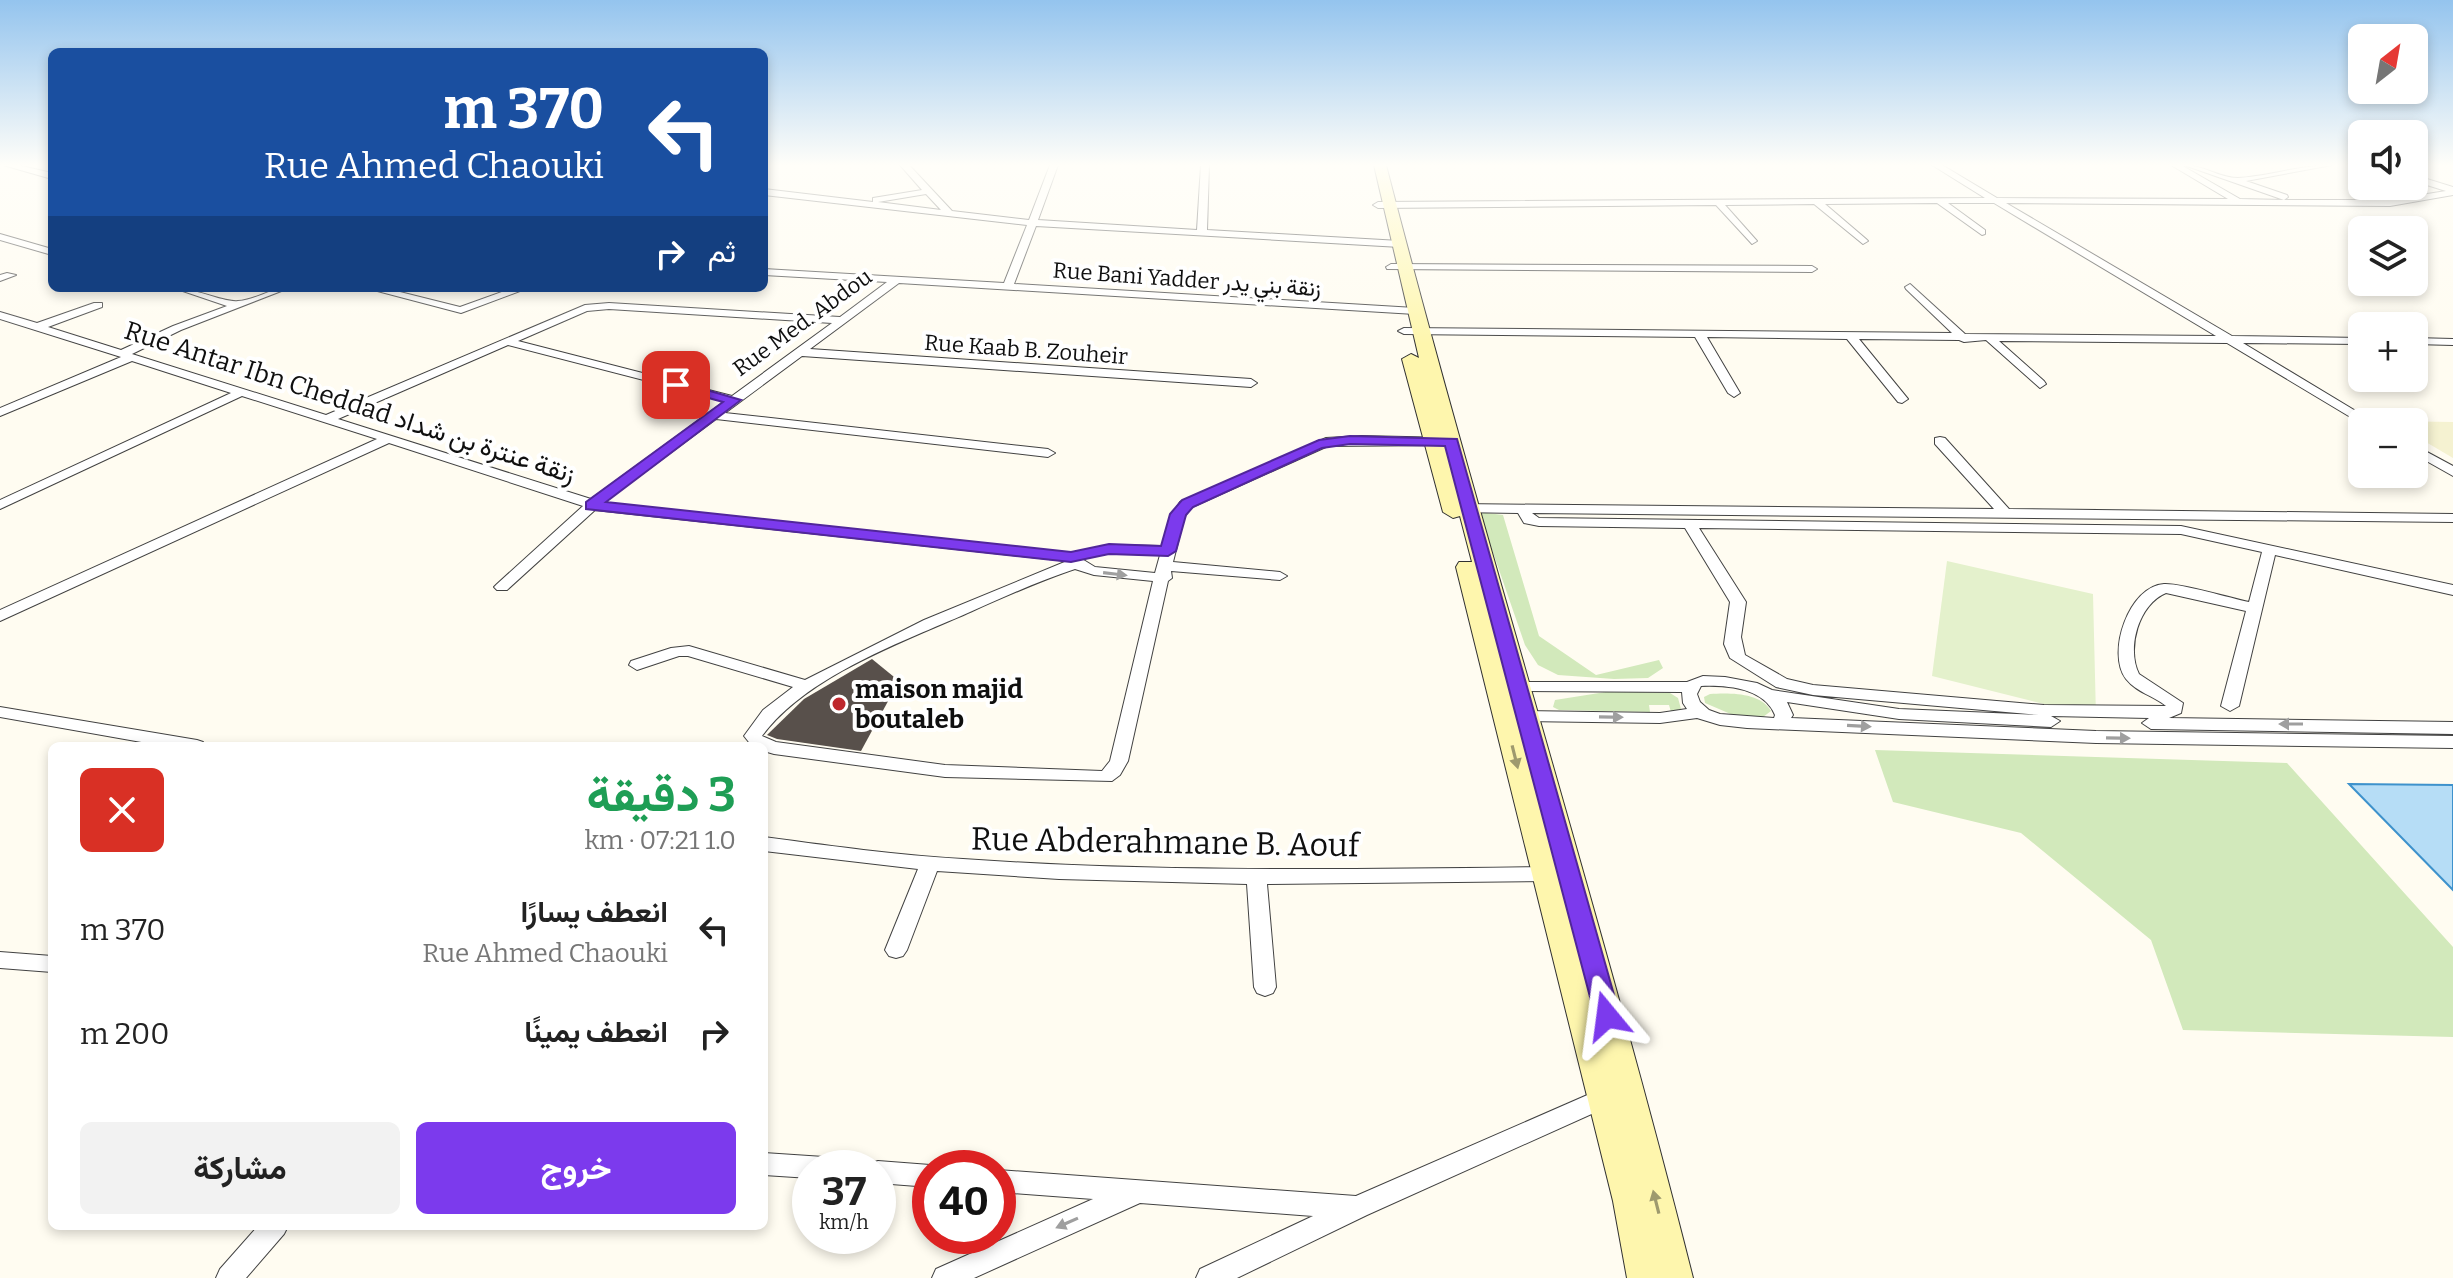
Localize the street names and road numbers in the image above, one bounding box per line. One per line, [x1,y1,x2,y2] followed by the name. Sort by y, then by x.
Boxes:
[1052,257,1322,307] street label: Rue Bani Yadder زنقة بني يدر
[728,263,877,382] street label: Rue Med. Abdou
[121,315,579,490] street label: Rue Antar Ibn Cheddad زنقة عنترة بن شداد
[923,329,1129,370] street label: Rue Kaab B. Zouheir
[971,820,1361,864] street label: Rue Abderahmane B. Aouf

